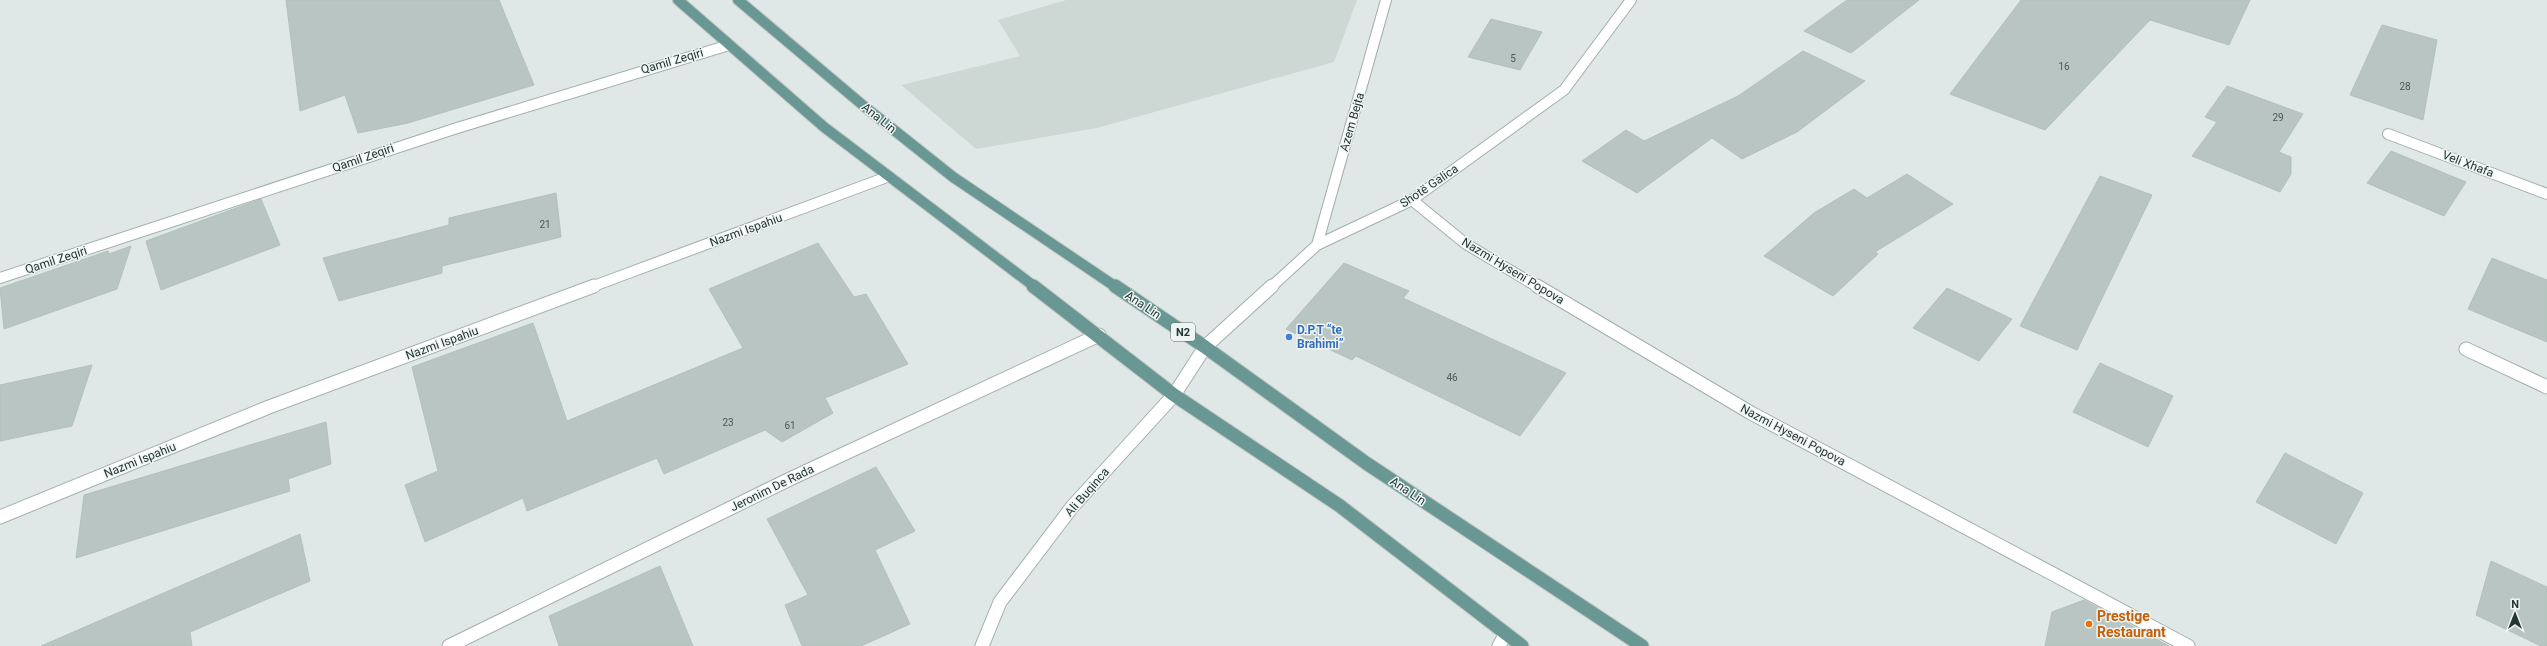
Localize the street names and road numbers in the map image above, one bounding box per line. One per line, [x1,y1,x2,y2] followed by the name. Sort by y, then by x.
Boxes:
[639,45,705,77] street label: Qamil Zeqiri
[1337,91,1367,153] street label: Azem Bejta
[859,100,899,136] street label: Ana Lin
[330,141,396,175] street label: Qamil Zeqiri
[2440,148,2496,180] street label: Veli Xhafa
[1397,161,1461,211] street label: Shotë Galica
[708,210,784,250] street label: Nazmi Ispahiu
[1459,235,1567,307] street label: Nazmi Hyseni Popova
[23,243,89,277] street label: Qamil Zeqiri
[1123,288,1163,322] street label: Ana Lin
[404,323,480,363] street label: Nazmi Ispahiu
[1171,323,1195,341] road number: N2
[1738,401,1848,469] street label: Nazmi Hyseni Popova
[102,439,178,481] street label: Nazmi Ispahiu
[728,462,816,514] street label: Jeronim De Rada
[1062,465,1112,519] street label: Ali Buqinca
[1388,474,1428,508] street label: Ana Lin

